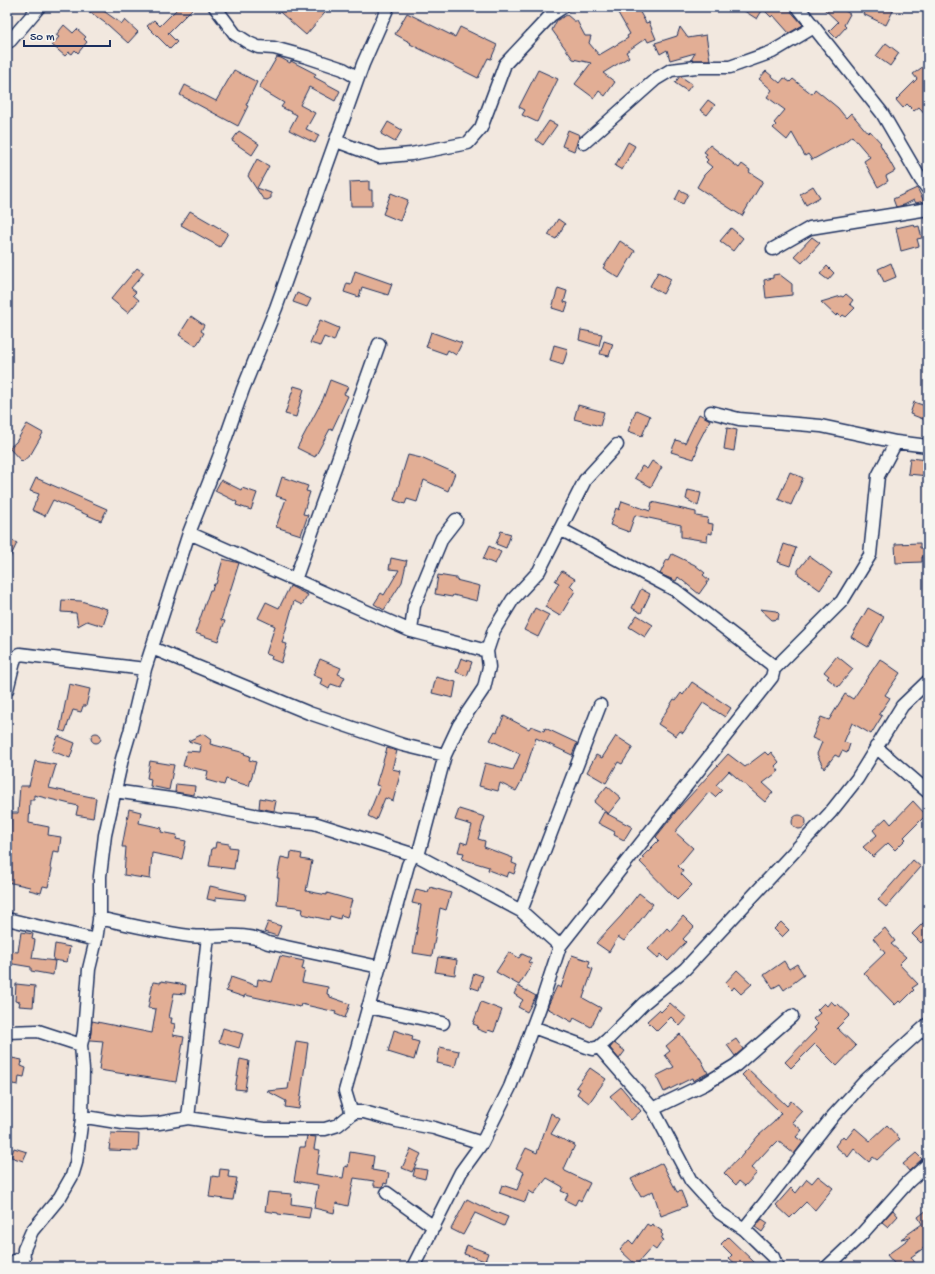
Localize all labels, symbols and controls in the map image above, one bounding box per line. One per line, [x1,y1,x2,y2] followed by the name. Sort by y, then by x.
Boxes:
[24,22,110,48] scale bar
[30,31,55,45] text: 50 m

